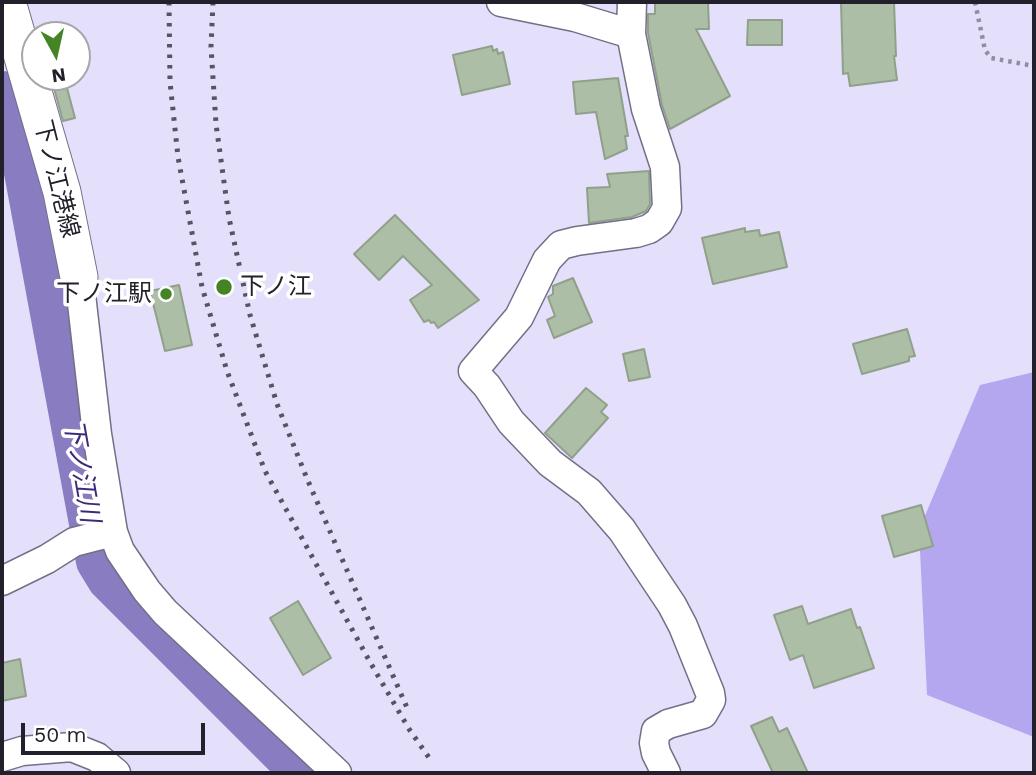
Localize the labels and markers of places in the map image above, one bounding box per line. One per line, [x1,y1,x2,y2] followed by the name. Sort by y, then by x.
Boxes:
[240,273,312,301] place label: 下ノ江
[214,277,234,297] marker: 下ノ江
[56,280,152,308] place label: 下ノ江駅
[158,286,174,302] marker: 下ノ江駅

